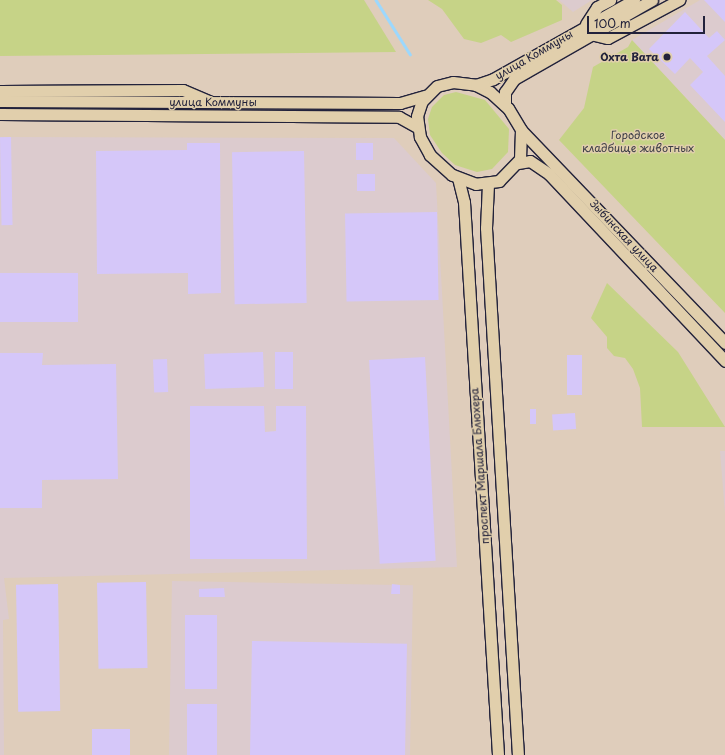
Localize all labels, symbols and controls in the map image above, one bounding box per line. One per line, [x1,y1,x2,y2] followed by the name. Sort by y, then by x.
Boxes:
[589,8,707,34] scale bar
[594,14,631,32] text: 100 m
[492,27,576,83] street label: улица Коммуны
[600,50,659,64] place label: Охта Вата
[662,52,672,62] marker: Охта Вата
[169,95,257,109] street label: улица Коммуны
[581,129,695,155] park label: Городское кладбище животных
[587,197,661,275] street label: Зыбинская улица
[468,387,492,545] street label: проспект Маршала Блюхера

